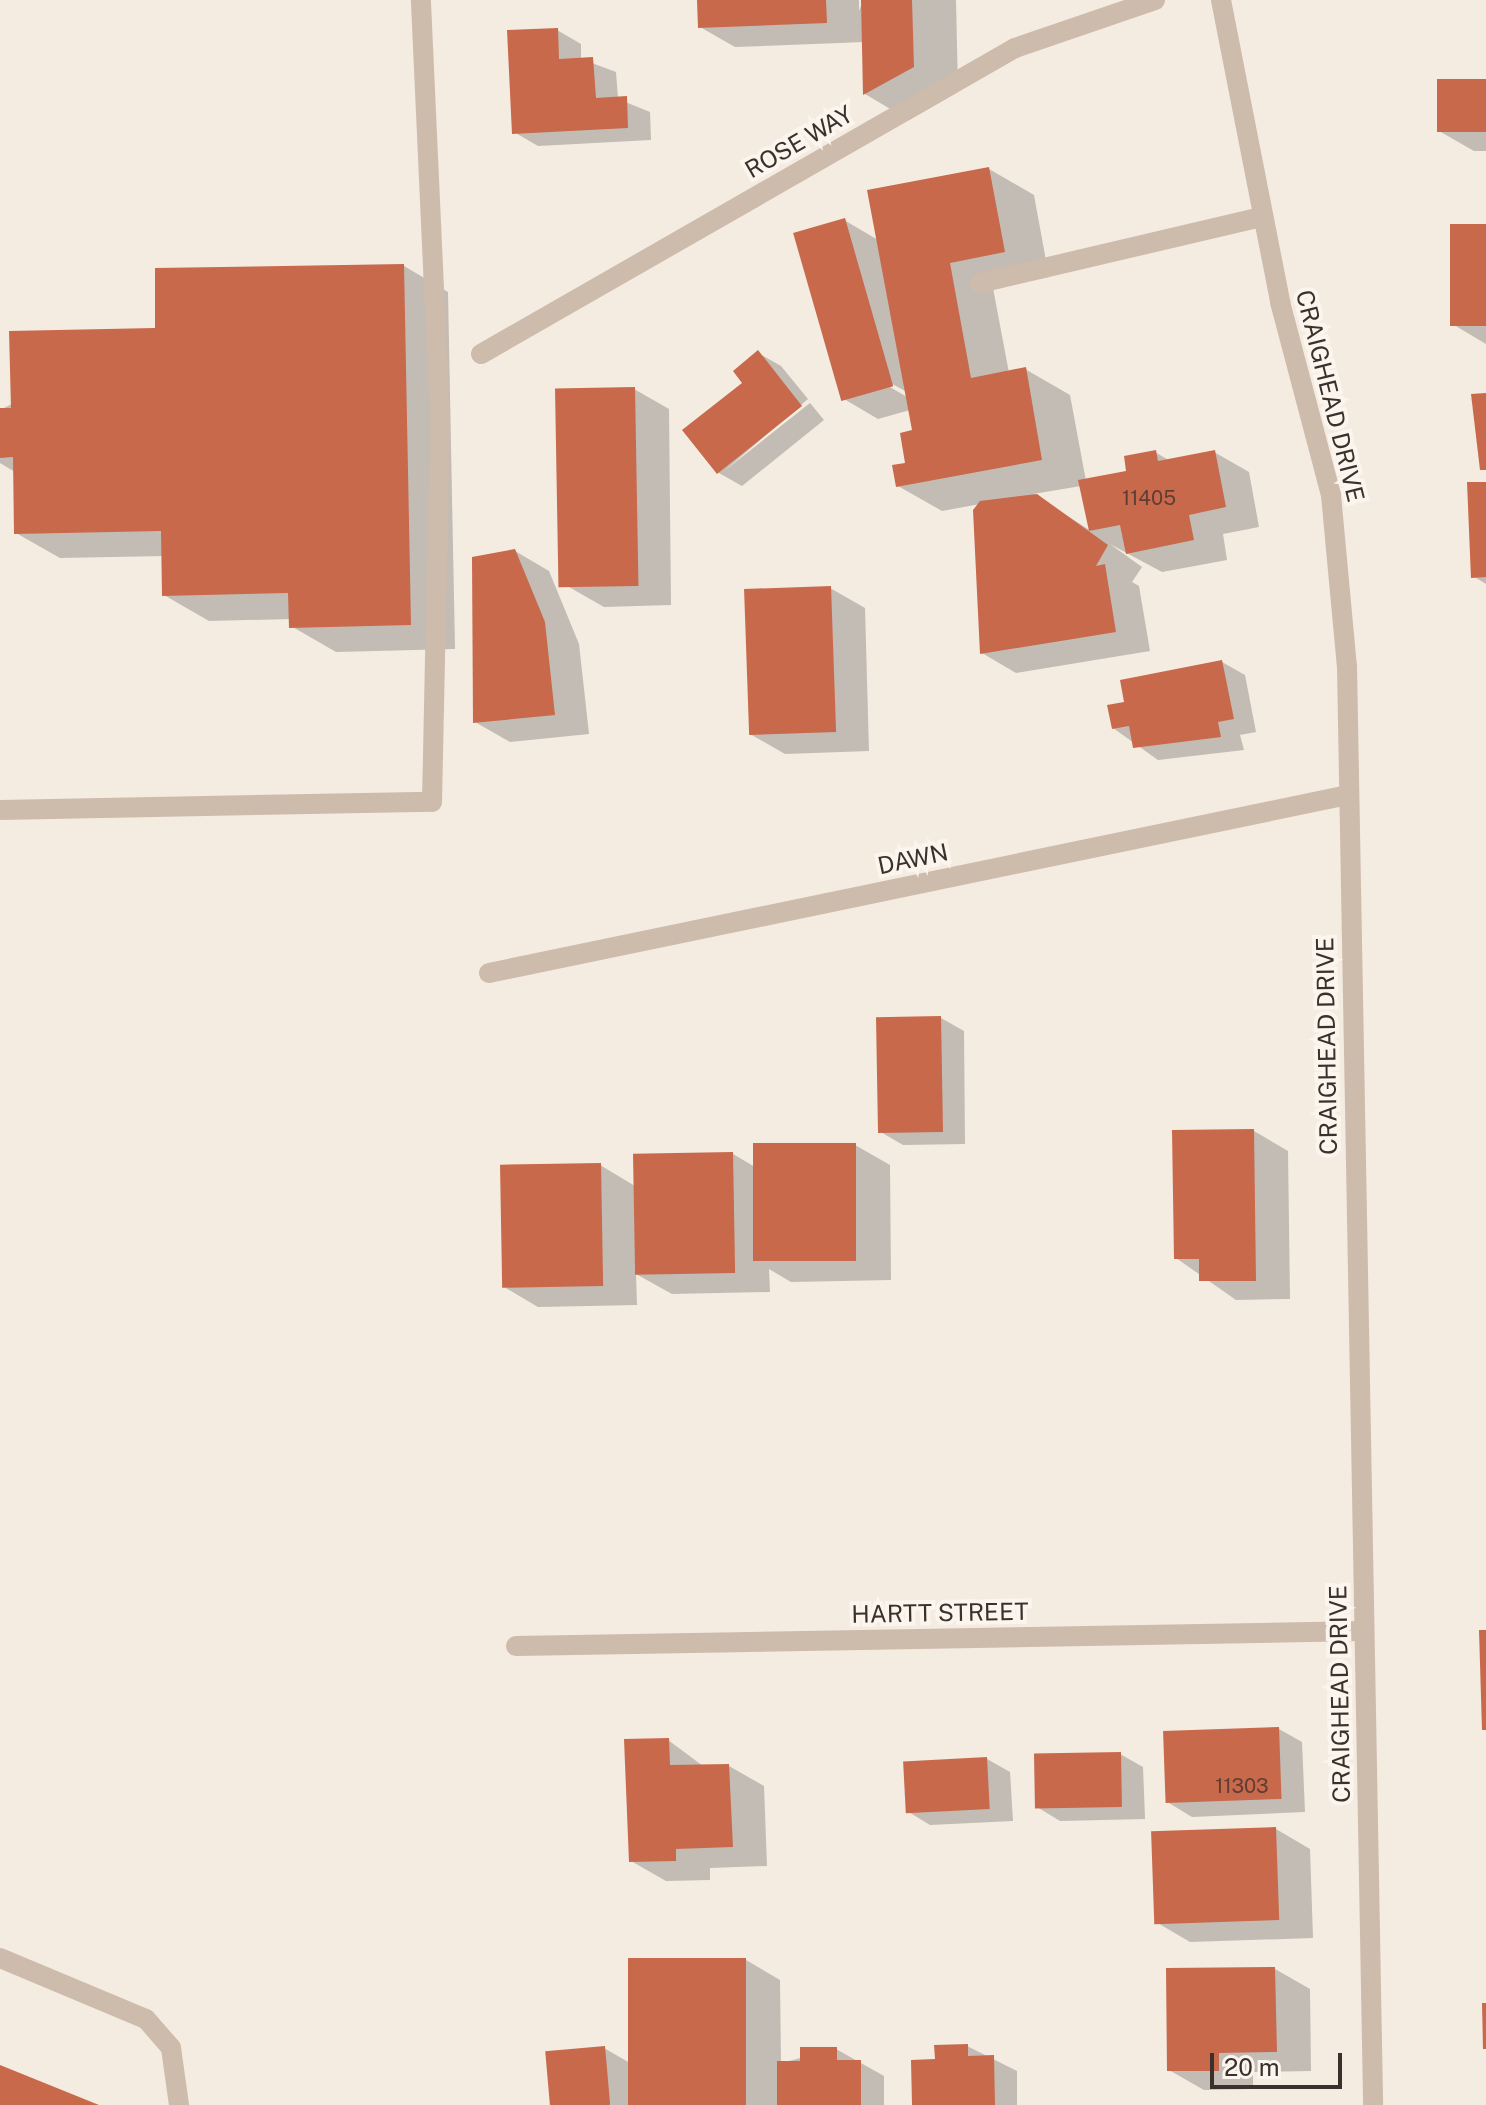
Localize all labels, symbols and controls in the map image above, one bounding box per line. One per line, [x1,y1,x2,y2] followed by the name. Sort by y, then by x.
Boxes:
[740,99,858,185] street label: ROSE WAY
[1290,287,1370,505] street label: CRAIGHEAD DRIVE
[1122,486,1176,510] house number: 11405
[875,838,951,880] street label: DAWN
[1311,937,1343,1155] street label: CRAIGHEAD DRIVE
[1324,1585,1356,1803] street label: CRAIGHEAD DRIVE
[851,1597,1029,1629] street label: HARTT STREET
[1215,1774,1269,1798] house number: 11303
[1214,2037,1346,2087] scale bar
[1224,2053,1280,2081] text: 20 m

